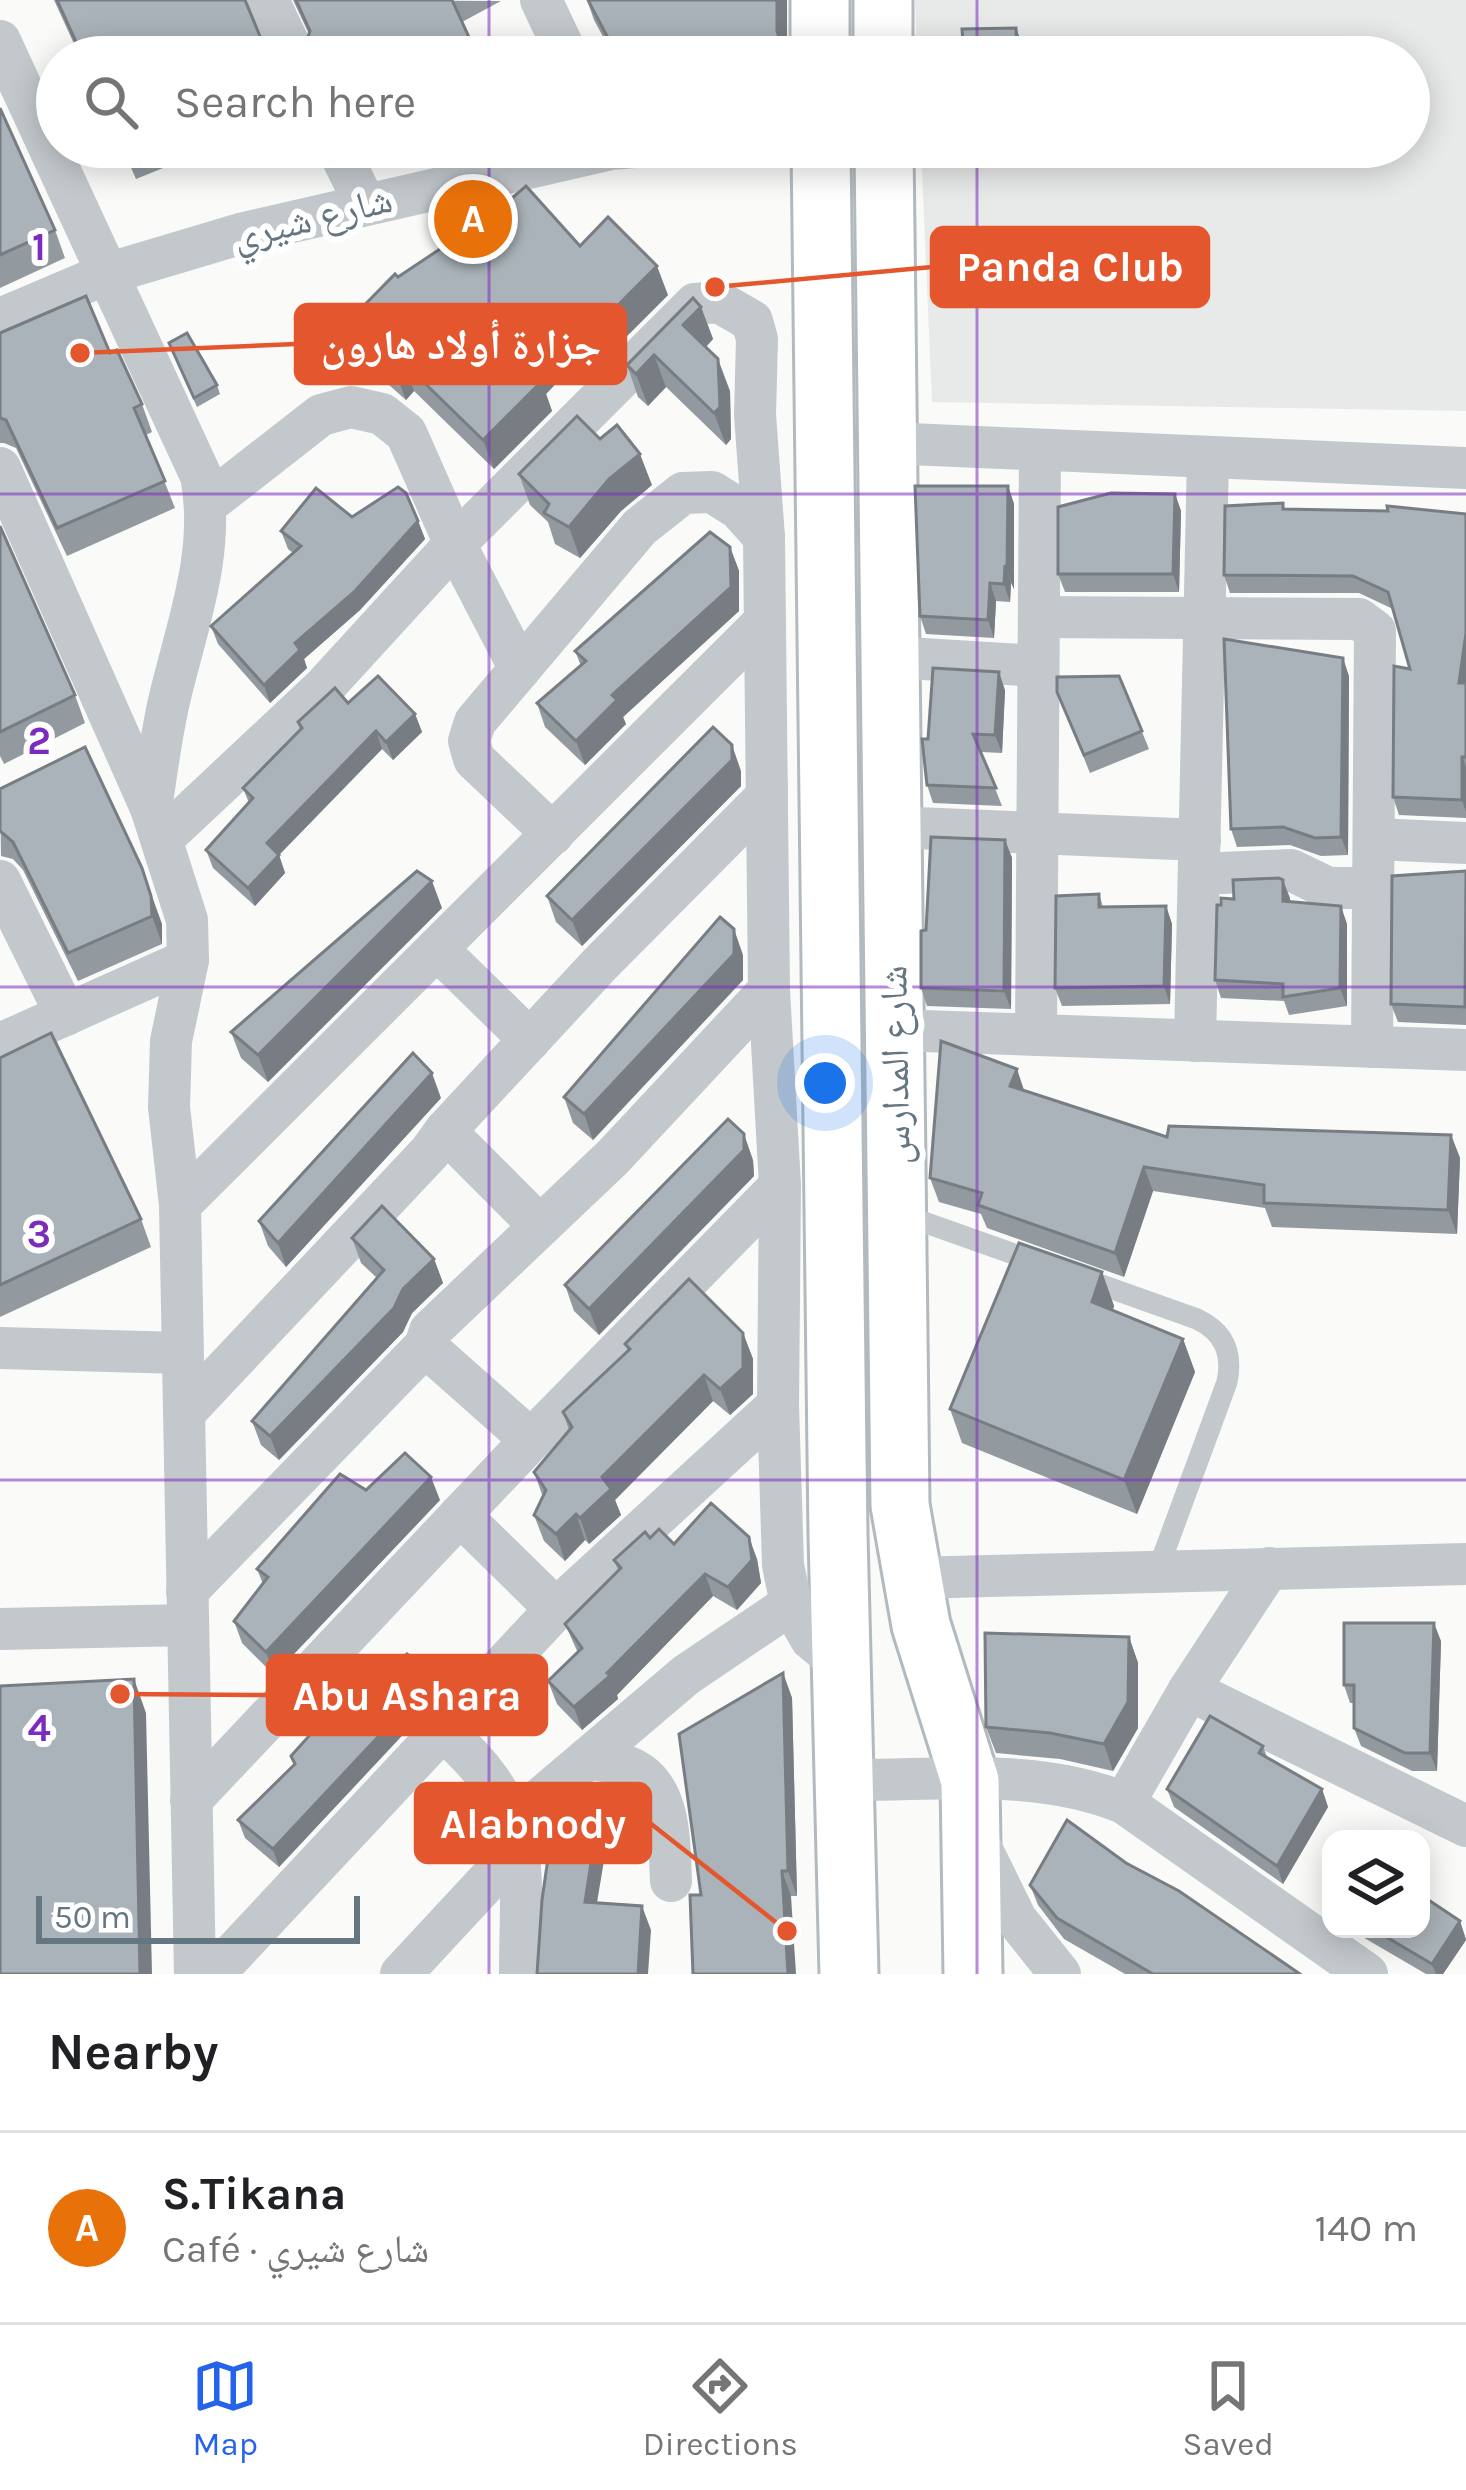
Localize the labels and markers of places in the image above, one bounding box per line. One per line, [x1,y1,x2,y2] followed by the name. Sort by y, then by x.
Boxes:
[434,174,512,264] pin: A
[932,228,1208,306] callout: Panda Club
[296,305,625,383] callout: جزارة أولاد هارون
[268,1656,546,1734] callout: Abu Ashara
[416,1784,650,1862] callout: Alabnody

